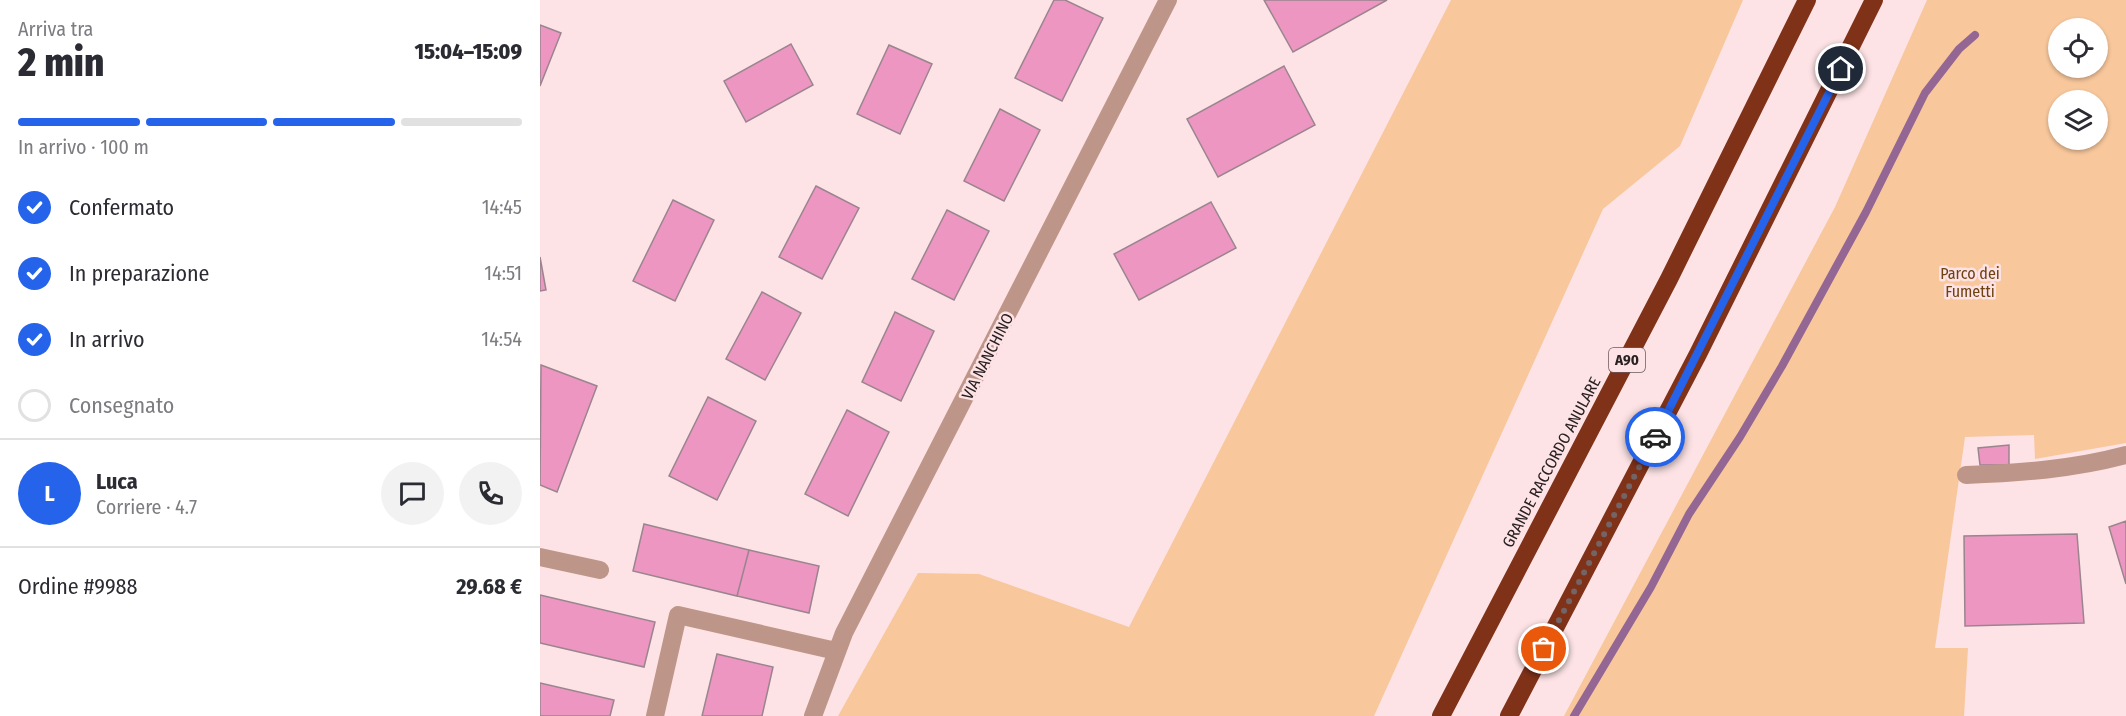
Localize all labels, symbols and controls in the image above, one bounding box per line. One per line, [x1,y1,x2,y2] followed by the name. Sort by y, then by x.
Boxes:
[18,17,93,41] text: Arriva tra
[2048,18,2108,150] map controls
[2048,18,2108,78] button: locate
[414,38,522,65] text: 15:04–15:09
[18,40,104,86] text: 2 min
[1815,43,1866,94] pin
[1824,52,1857,85] icon: home
[2048,90,2108,150] button: layers
[18,135,149,159] text: In arrivo · 100 m
[18,191,51,224] icon: check
[69,194,174,221] text: Confermato
[482,195,522,219] text: 14:45
[18,257,51,290] icon: check
[69,260,210,287] text: In preparazione
[484,261,522,285] text: 14:51
[1940,264,2000,301] park label: Parco dei Fumetti
[958,310,1017,402] street label: VIA NANCHINO
[18,323,51,356] icon: check
[69,326,144,353] text: In arrivo
[481,327,522,351] text: 14:54
[1609,348,1645,372] road number: A90
[1498,374,1605,551] street label: GRANDE RACCORDO ANULARE
[69,392,174,419] text: Consegnato
[1625,407,1685,467] courier
[1639,421,1672,454] icon: car
[381,462,444,525] button: chat
[459,462,522,525] button: phone
[96,468,138,495] text: Luca
[44,480,55,507] text: L
[96,495,197,519] text: Corriere · 4.7
[18,573,138,600] text: Ordine #9988
[456,573,522,600] text: 29.68 €
[1518,623,1569,674] pin
[1527,632,1560,665] icon: bag

